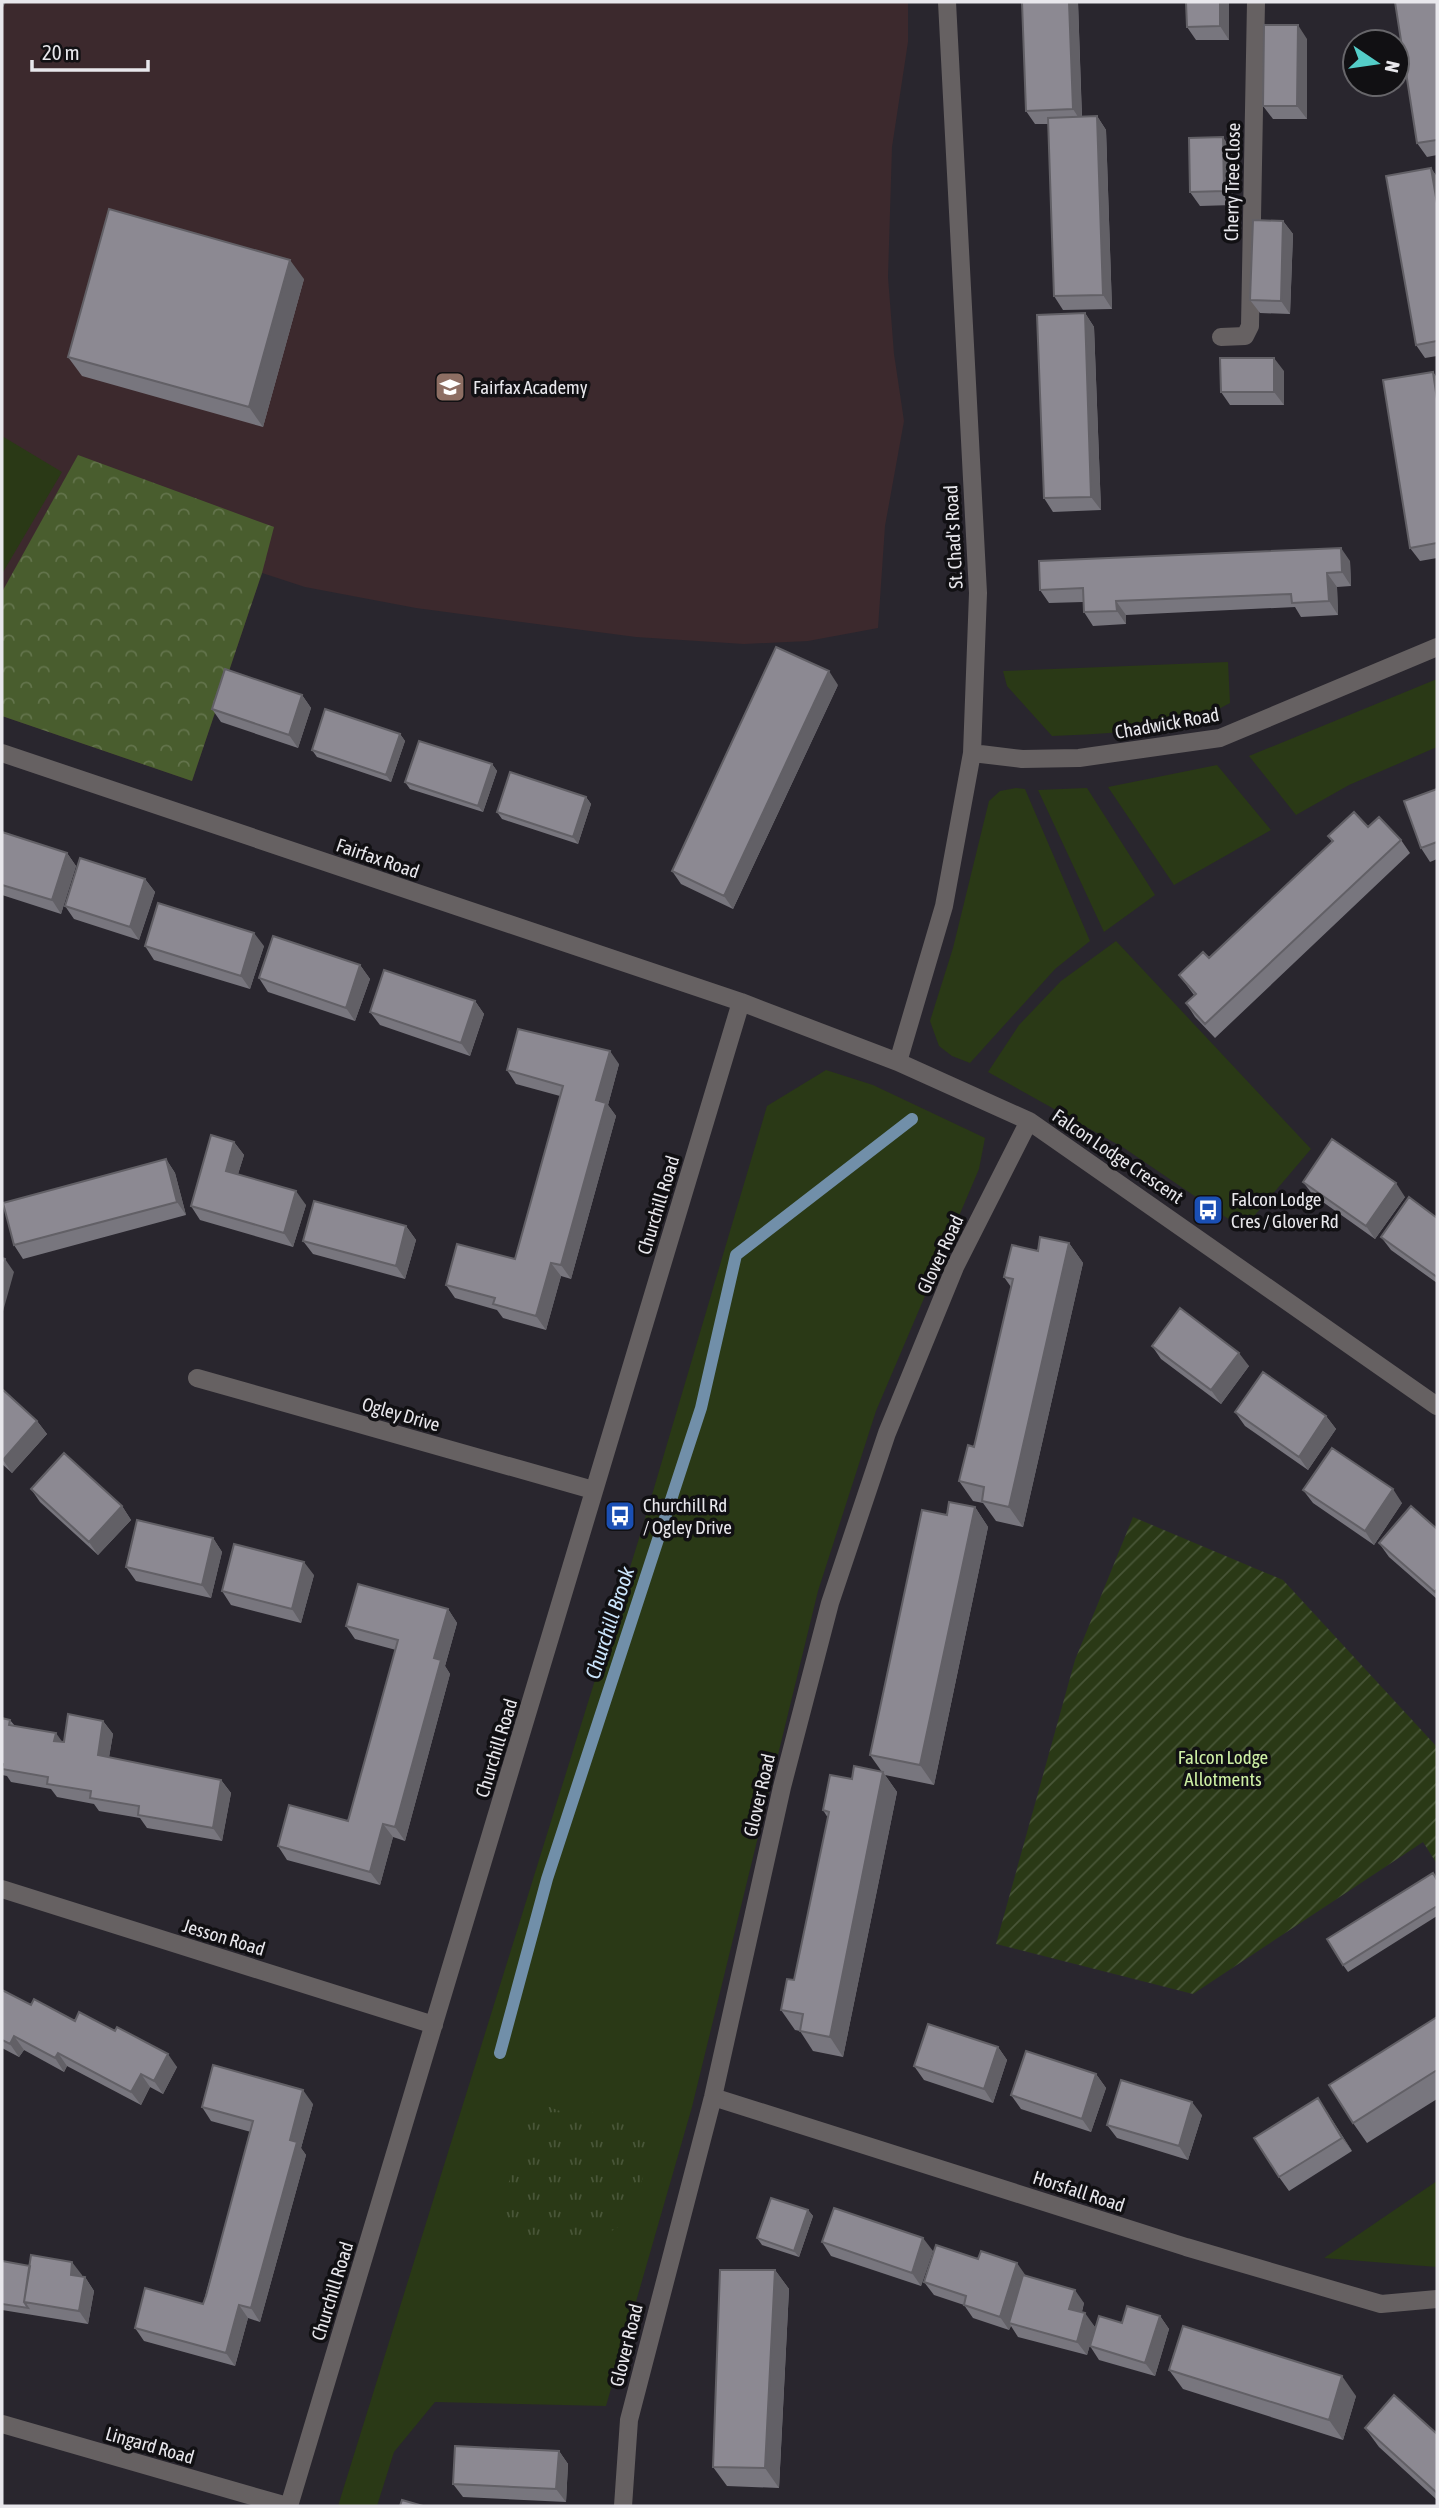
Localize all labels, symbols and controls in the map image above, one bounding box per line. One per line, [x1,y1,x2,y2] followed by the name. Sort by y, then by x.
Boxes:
[32,28,147,72] scale bar
[1341,28,1411,98] north arrow
[42,40,80,64] text: 20 m
[1381,59,1405,75] text: N
[1220,123,1244,241] street label: Cherry Tree Close
[433,370,467,404] school or university icon: Fairfax Academy
[473,376,588,398] place label: Fairfax Academy
[939,485,967,589] street label: St. Chad's Road
[1113,703,1221,743] street label: Chadwick Road
[334,834,422,882] street label: Fairfax Road
[1048,1104,1188,1208] street label: Falcon Lodge Crescent
[633,1153,683,1257] street label: Churchill Road
[1231,1188,1339,1232] place label: Falcon Lodge Cres / Glover Rd
[1191,1193,1225,1227] bus stop icon: Falcon Lodge Cres / Glover Rd
[912,1211,968,1297] street label: Glover Road
[360,1392,442,1436] street label: Ogley Drive
[643,1494,732,1538] place label: Churchill Rd / Ogley Drive
[603,1499,637,1533] bus stop icon: Churchill Rd / Ogley Drive
[580,1563,639,1682] water label: Churchill Brook
[471,1696,521,1800] street label: Churchill Road
[1178,1746,1268,1790] park label: Falcon Lodge Allotments
[739,1751,779,1839] street label: Glover Road
[180,1914,268,1960] street label: Jesson Road
[1030,2166,1128,2216] street label: Horsfall Road
[307,2239,357,2343] street label: Churchill Road
[605,2301,647,2389] street label: Glover Road
[103,2422,197,2468] street label: Lingard Road

